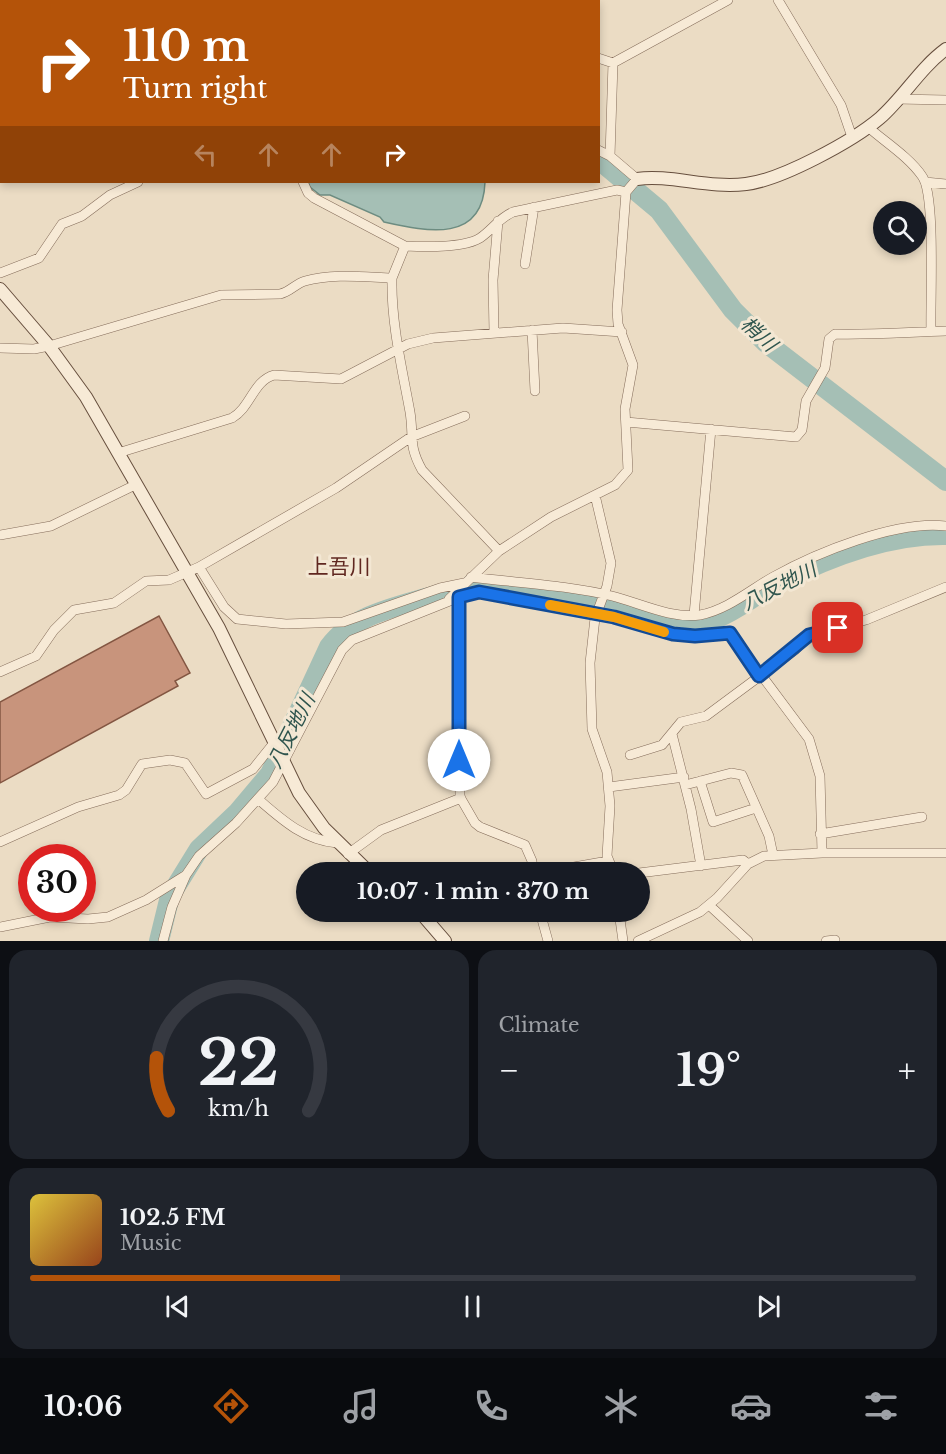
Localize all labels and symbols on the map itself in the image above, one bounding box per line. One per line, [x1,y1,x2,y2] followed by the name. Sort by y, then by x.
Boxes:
[736,312,783,358] water label: 梢川
[308,554,371,580] district label: 上吾川
[738,556,822,615] water label: 八反地川
[812,602,863,653] pin
[262,688,321,772] water label: 八反地川
[427,728,491,792] position arrow
[18,844,96,922] speed limit sign: 30

